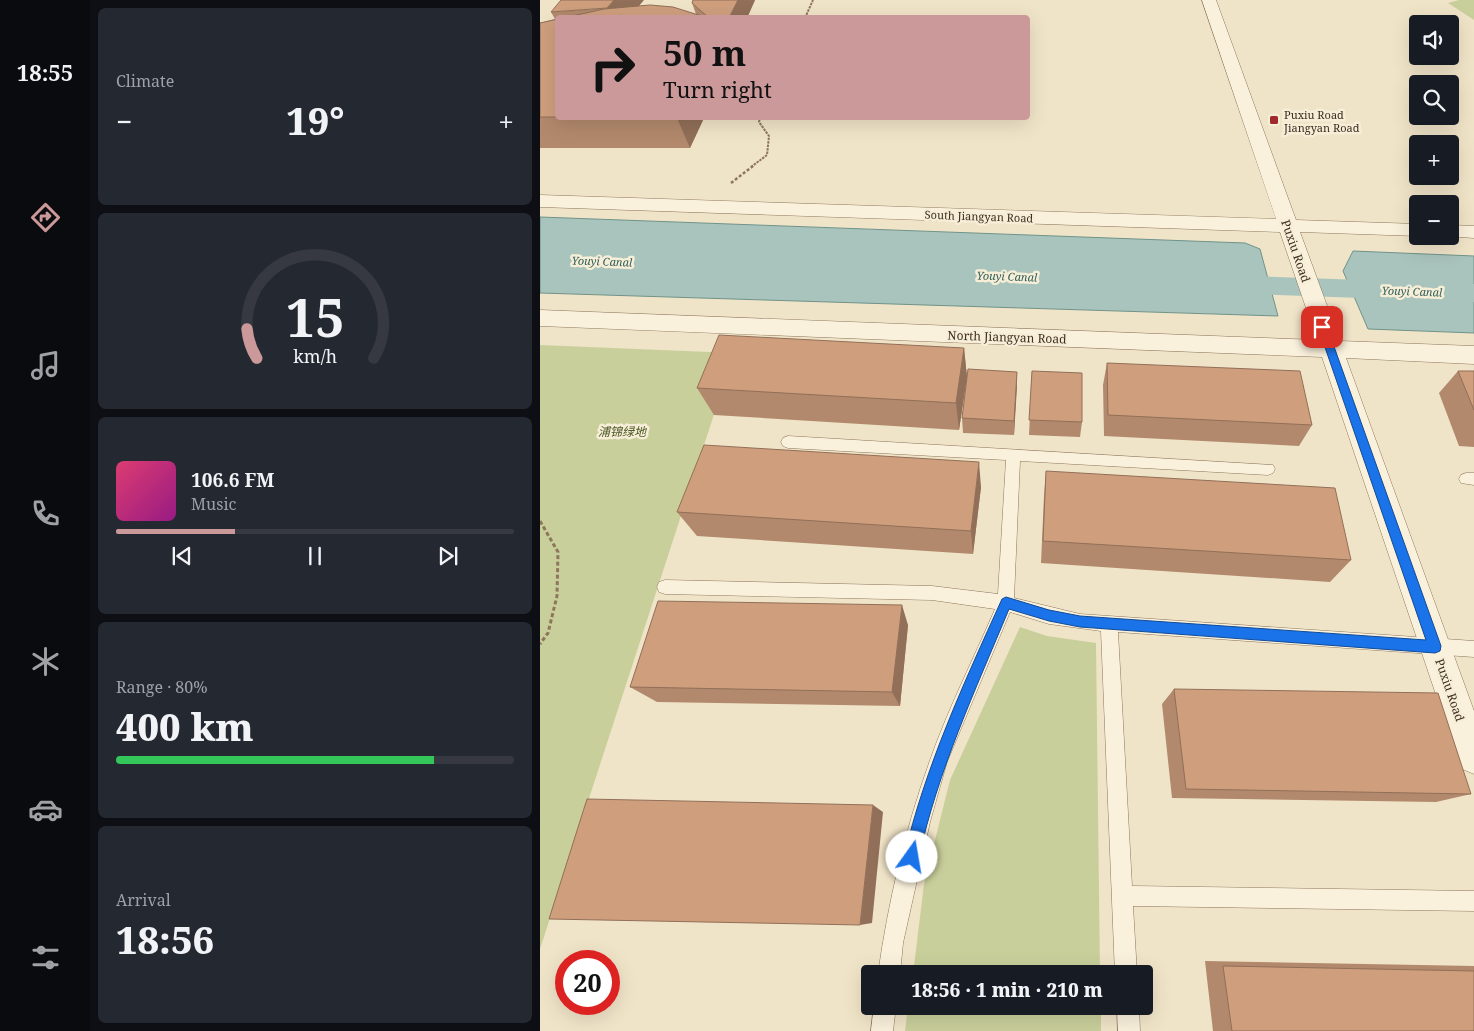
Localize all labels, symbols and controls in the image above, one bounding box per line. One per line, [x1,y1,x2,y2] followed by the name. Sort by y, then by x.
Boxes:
[1409,15,1459,245] map controls
[1409,15,1459,65] button: sound
[663,29,746,76] text: 50 m
[580,35,645,100] icon: right
[17,57,73,87] text: 18:55
[116,70,174,92] text: Climate
[663,74,772,104] text: Turn right
[1409,75,1459,125] button: search
[286,94,344,146] text: 19°
[116,102,132,140] text: −
[498,102,514,140] text: +
[1283,107,1360,135] place label: Puxiu Road Jiangyan Road
[1268,114,1280,126] marker: Puxiu Road Jiangyan Road
[1409,135,1459,185] button: +
[1409,195,1459,245] button: −
[28,200,63,235] icon: directions
[924,207,1034,225] street label: South Jiangyan Road
[1277,217,1315,285] street label: Puxiu Road
[571,252,633,270] water label: Youyi Canal
[976,267,1038,285] water label: Youyi Canal
[286,281,344,352] text: 15
[1381,282,1443,300] water label: Youyi Canal
[1301,306,1343,348] pin
[1308,313,1336,341] icon: arrive
[947,326,1067,348] street label: North Jiangyan Road
[293,344,337,368] text: km/h
[28,348,63,383] icon: music
[598,423,648,440] park label: 浦锦绿地
[191,467,274,493] text: 106.6 FM
[191,493,236,515] text: Music
[28,496,63,531] icon: phone
[168,542,196,570] icon: previous
[301,542,329,570] icon: pause
[434,542,462,570] icon: next
[28,644,63,679] icon: climate
[1431,656,1469,724] street label: Puxiu Road
[116,676,208,698] text: Range · 80%
[116,700,254,752] text: 400 km
[28,792,63,827] icon: car
[885,830,937,882] position arrow
[116,889,171,911] text: Arrival
[116,913,214,965] text: 18:56
[28,940,63,975] icon: filters
[555,950,620,1015] speed limit sign: 20
[911,977,1103,1003] text: 18:56 · 1 min · 210 m

